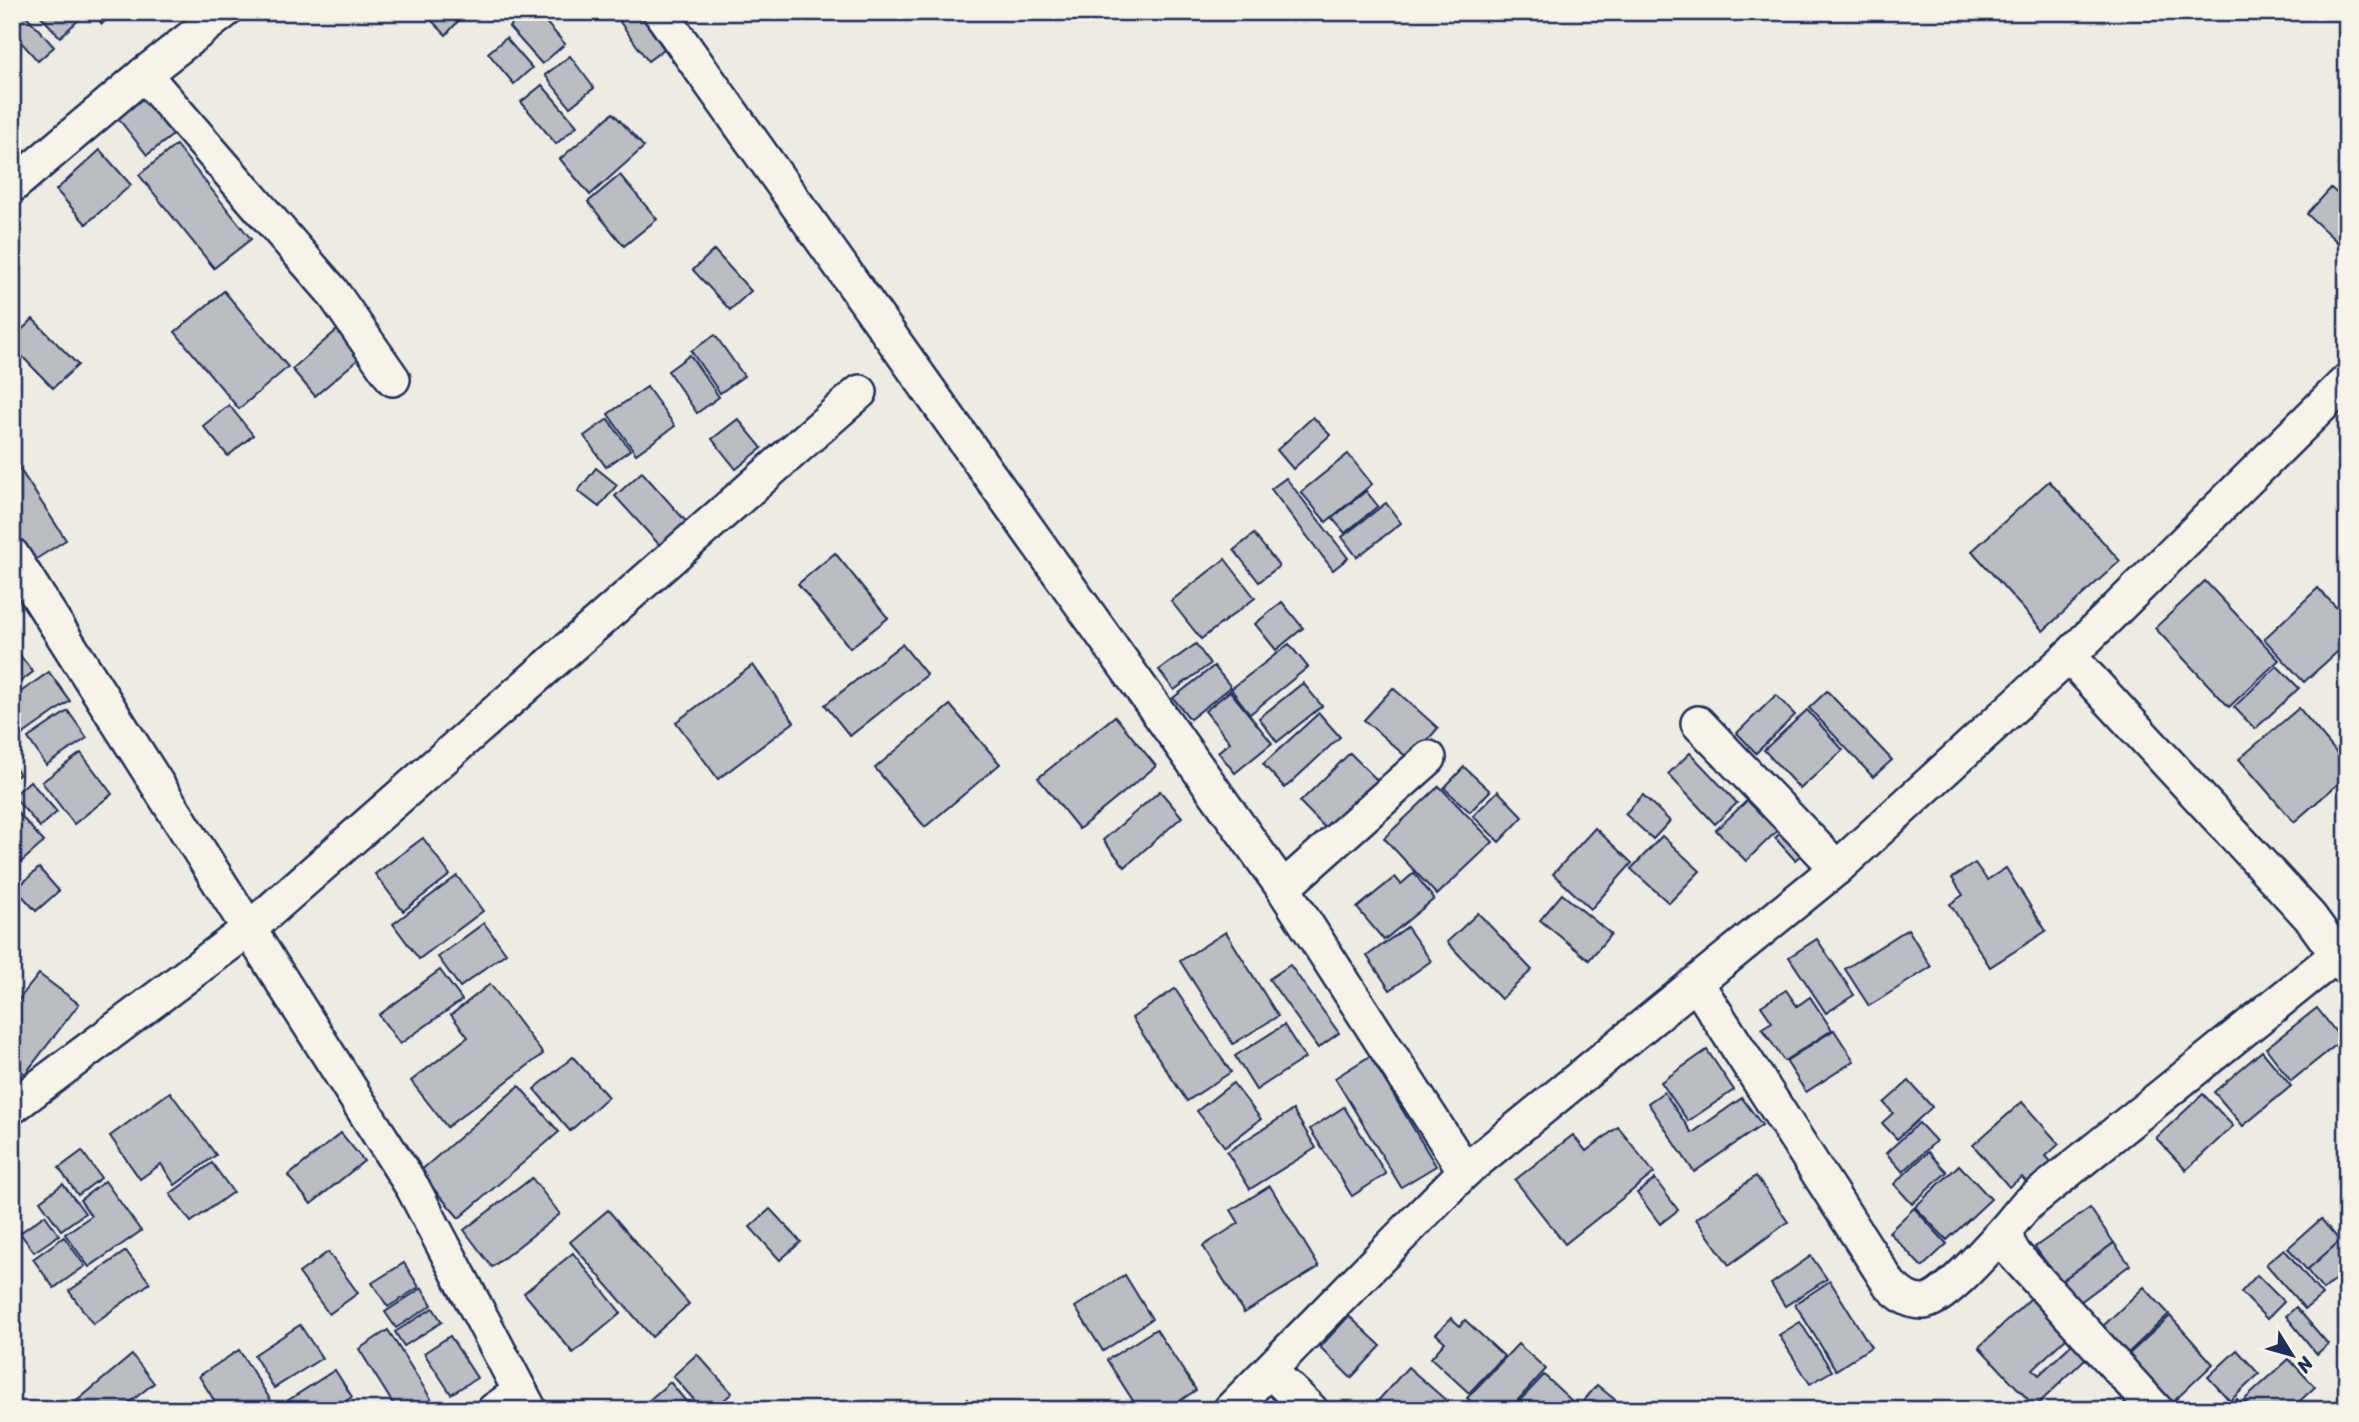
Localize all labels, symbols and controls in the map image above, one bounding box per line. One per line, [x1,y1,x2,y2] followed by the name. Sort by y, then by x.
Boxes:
[2258,1320,2328,1390] north arrow
[2288,1349,2323,1381] text: N

